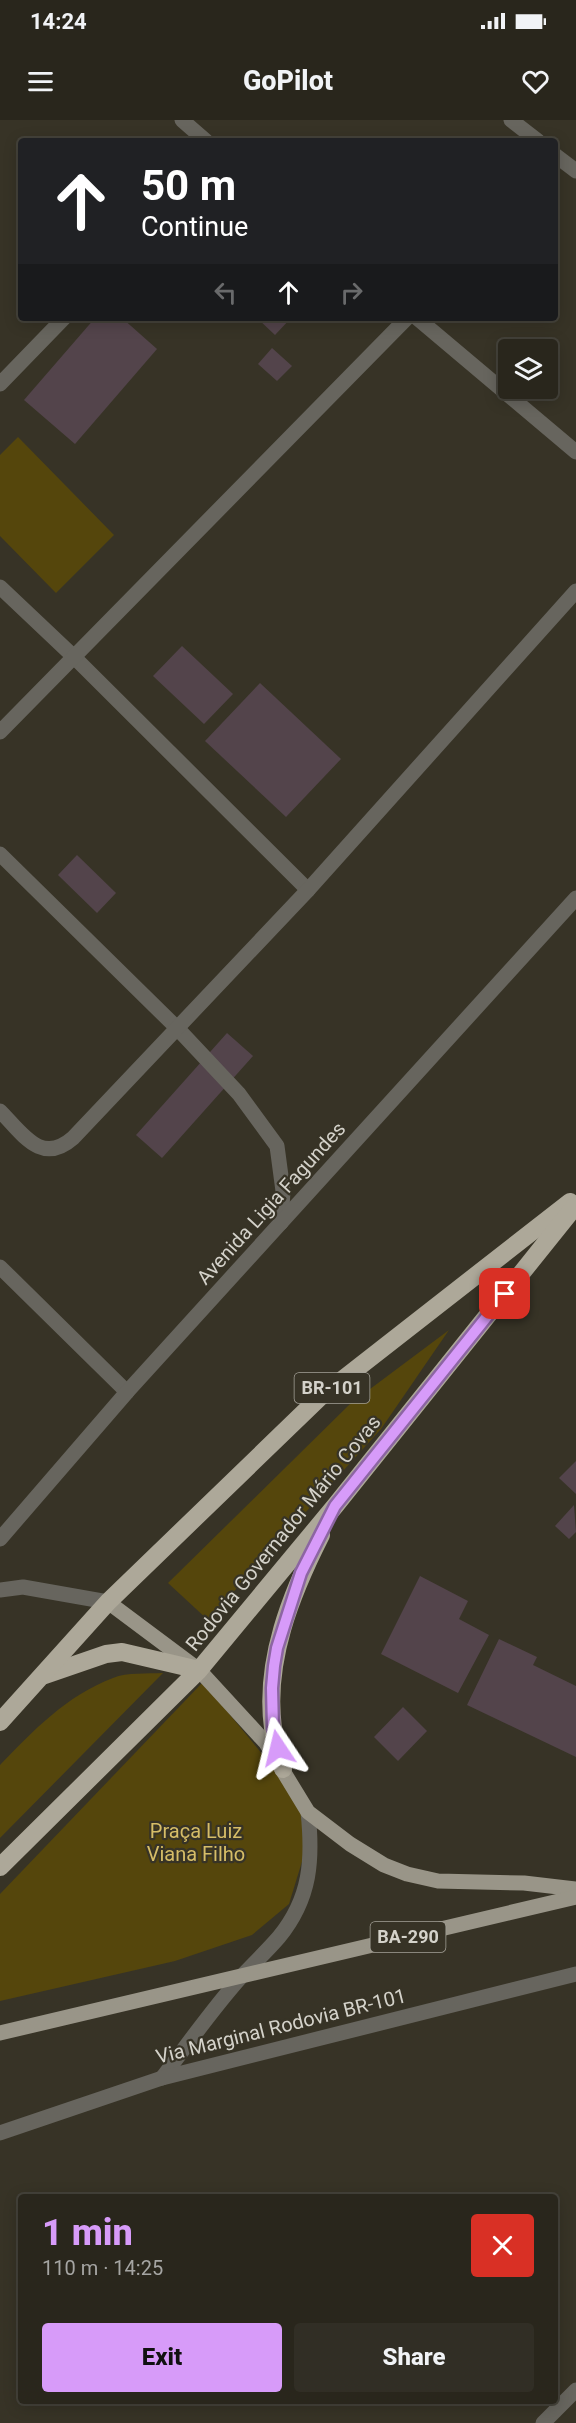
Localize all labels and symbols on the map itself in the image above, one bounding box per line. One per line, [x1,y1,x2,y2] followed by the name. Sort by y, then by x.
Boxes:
[192,1117,350,1289] street label: Avenida Ligia Fagundes
[479,1268,530,1319] pin
[294,1373,370,1403] road number: BR-101
[180,1410,386,1656] street label: Rodovia Governador Mário Covas
[246,1716,310,1780] position arrow
[147,1819,245,1866] park label: Praça Luiz Viana Filho
[370,1922,446,1952] road number: BA-290
[153,1983,409,2069] street label: Via Marginal Rodovia BR-101

